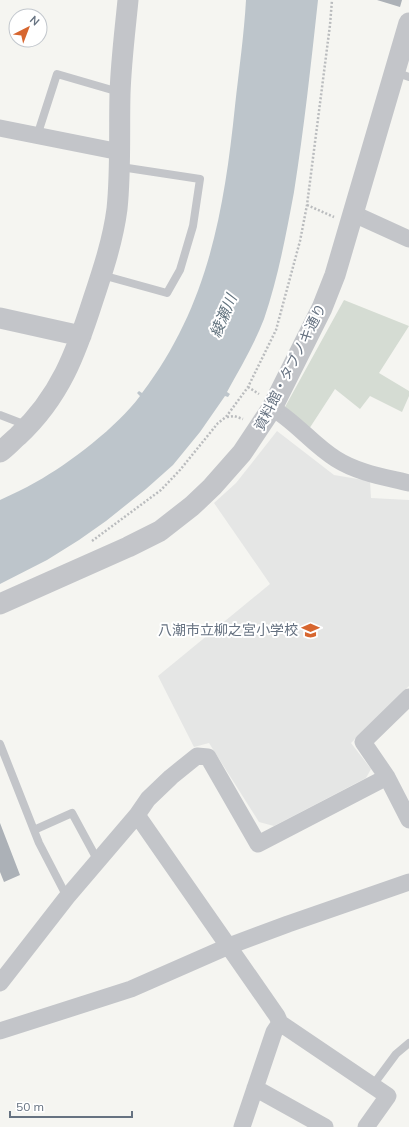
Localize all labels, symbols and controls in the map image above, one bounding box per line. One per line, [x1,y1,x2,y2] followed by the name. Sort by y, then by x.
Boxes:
[8,8,48,48] north arrow
[27,13,42,29] text: N
[205,290,241,340] water label: 綾瀬川
[250,301,330,433] street label: 資料館・タブノキ通り
[301,620,321,640] school or university icon: 八潮市立柳之宮小学校
[158,621,298,639] place label: 八潮市立柳之宮小学校
[10,1093,132,1119] scale bar
[16,1099,44,1114] text: 50 m

